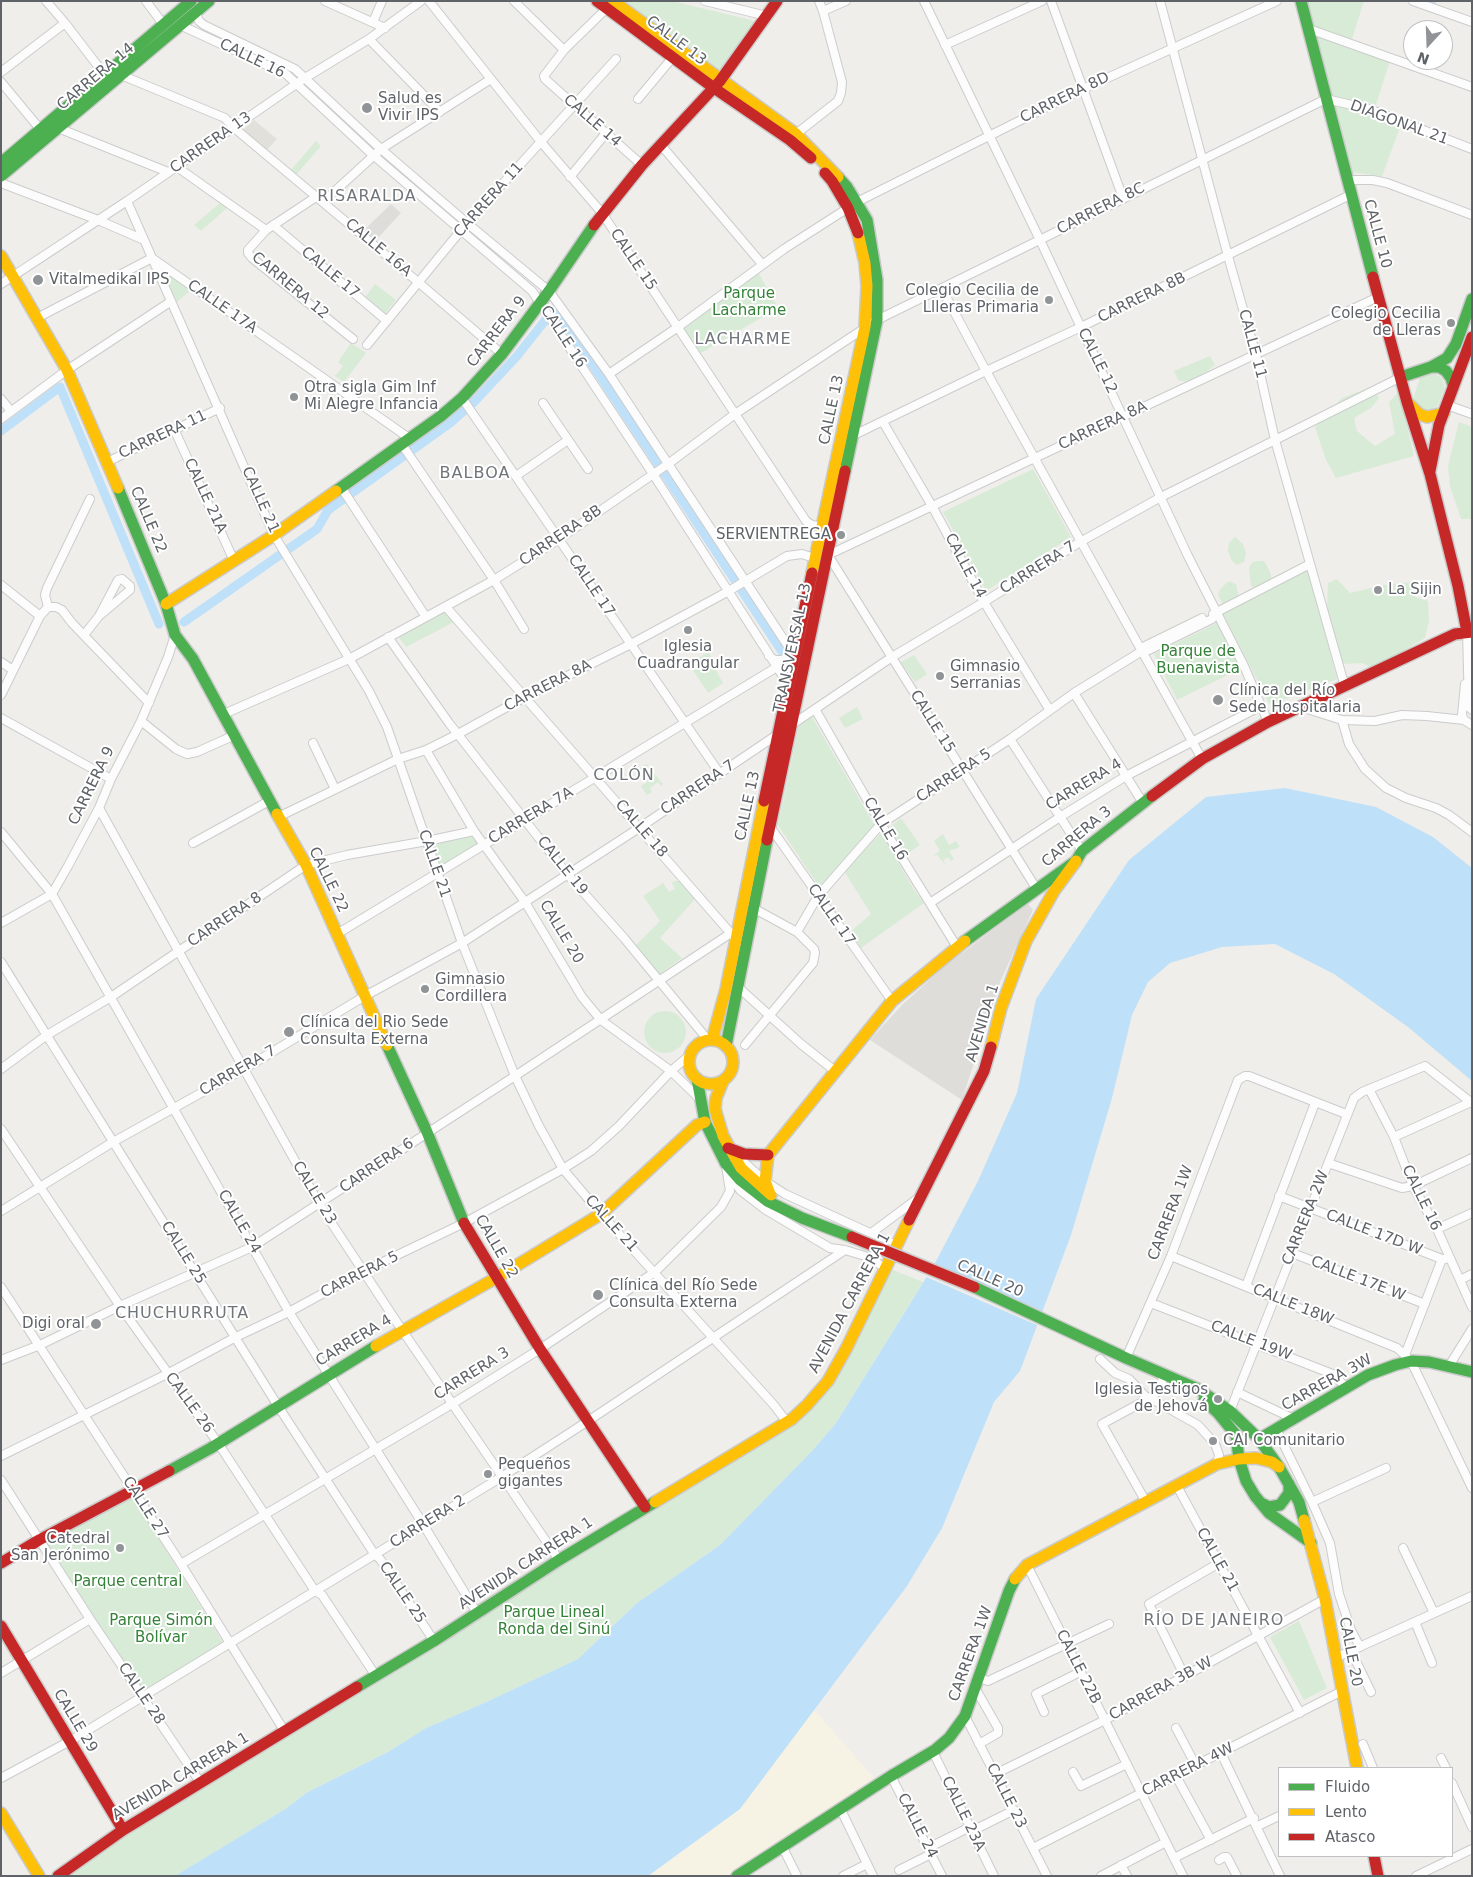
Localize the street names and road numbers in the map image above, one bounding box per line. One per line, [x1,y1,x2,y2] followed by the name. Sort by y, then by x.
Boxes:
[642,13,710,69] street label: CALLE 13
[216,35,288,83] street label: CALLE 16
[54,40,138,114] street label: CARRERA 14
[1017,69,1113,127] street label: CARRERA 8D
[559,91,625,151] street label: CALLE 14
[1347,97,1451,149] street label: DIAGONAL 21
[167,108,255,178] street label: CARRERA 13
[451,159,527,241] street label: CARRERA 11
[1054,179,1148,239] street label: CARRERA 8C
[1359,197,1395,271] street label: CALLE 10
[341,215,415,281] street label: CALLE 16A
[606,226,660,294] street label: CALLE 15
[297,243,363,303] street label: CALLE 17
[248,249,332,323] street label: CARRERA 12
[1095,269,1189,327] street label: CARRERA 8B
[184,276,260,338] street label: CALLE 17A
[464,293,530,371] street label: CARRERA 9
[536,302,590,372] street label: CALLE 16
[1234,307,1270,381] street label: CALLE 11
[1073,325,1121,397] street label: CALLE 12
[816,374,848,446] street label: CALLE 13
[1056,398,1150,454] street label: CARRERA 8A
[116,407,210,463] street label: CARRERA 11
[180,455,230,537] street label: CALLE 21A
[237,464,283,536] street label: CALLE 21
[126,484,170,556] street label: CALLE 22
[516,502,606,570] street label: CARRERA 8B
[940,531,990,601] street label: CALLE 14
[997,538,1079,598] street label: CARRERA 7
[564,552,618,620] street label: CALLE 17
[770,581,816,715] street label: TRANSVERSAL 13
[501,656,595,716] street label: CARRERA 8A
[906,687,958,757] street label: CALLE 15
[65,744,119,828] street label: CARRERA 9
[913,745,995,807] street label: CARRERA 5
[1043,755,1125,815] street label: CARRERA 4
[658,757,738,819] street label: CARRERA 7
[732,770,764,842] street label: CALLE 13
[485,784,577,848] street label: CARRERA 7A
[859,794,911,864] street label: CALLE 16
[611,796,671,862] street label: CALLE 18
[1038,803,1116,871] street label: CARRERA 3
[414,828,454,900] street label: CALLE 21
[533,833,591,899] street label: CALLE 19
[304,844,352,916] street label: CALLE 22
[803,881,859,949] street label: CALLE 17
[185,889,265,951] street label: CARRERA 8
[535,897,587,967] street label: CALLE 20
[963,982,1003,1064] street label: AVENIDA 1
[197,1042,279,1100] street label: CARRERA 7
[337,1135,417,1197] street label: CARRERA 6
[288,1158,340,1228] street label: CALLE 23
[1397,1162,1445,1234] street label: CALLE 16
[1145,1163,1197,1263] street label: CARRERA 1W
[1279,1168,1333,1268] street label: CARRERA 2W
[214,1187,264,1257] street label: CALLE 24
[581,1192,641,1256] street label: CALLE 21
[1323,1206,1425,1260] street label: CALLE 17D W
[471,1212,521,1282] street label: CALLE 22
[157,1218,209,1288] street label: CALLE 25
[805,1230,895,1376] street label: AVENIDA CARRERA 1
[318,1248,402,1302] street label: CARRERA 5
[1308,1253,1408,1305] street label: CALLE 17E W
[954,1256,1026,1302] street label: CALLE 20
[1250,1281,1336,1329] street label: CALLE 18W
[313,1311,395,1371] street label: CARRERA 4
[1208,1317,1294,1365] street label: CALLE 19W
[431,1344,513,1404] street label: CARRERA 3
[1279,1351,1375,1415] street label: CARRERA 3W
[161,1369,217,1437] street label: CALLE 26
[118,1473,172,1543] street label: CALLE 27
[387,1492,469,1552] street label: CARRERA 2
[455,1514,597,1614] street label: AVENIDA CARRERA 1
[1192,1525,1242,1595] street label: CALLE 21
[375,1559,429,1627] street label: CALLE 25
[945,1604,997,1704] street label: CARRERA 1W
[1334,1616,1366,1688] street label: CALLE 20
[1052,1627,1104,1707] street label: CALLE 22B
[1106,1653,1216,1725] street label: CARRERA 3B W
[114,1660,168,1728] street label: CALLE 28
[49,1686,101,1756] street label: CALLE 29
[109,1729,253,1825] street label: AVENIDA CARRERA 1
[1139,1739,1237,1801] street label: CARRERA 4W
[982,1760,1030,1832] street label: CALLE 23
[937,1774,989,1854] street label: CALLE 23A
[893,1790,941,1862] street label: CALLE 24

